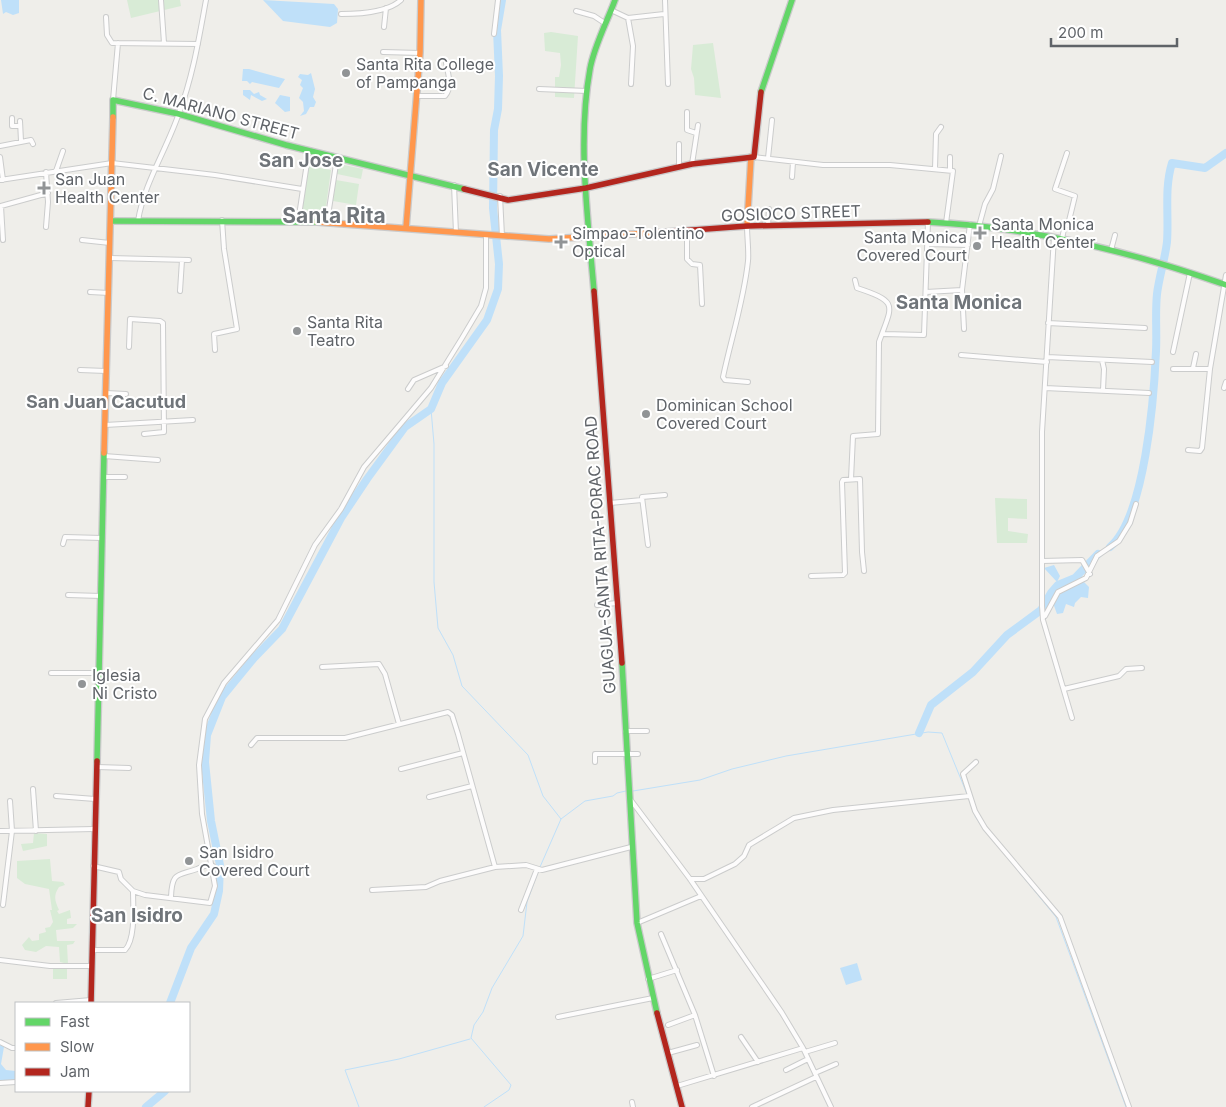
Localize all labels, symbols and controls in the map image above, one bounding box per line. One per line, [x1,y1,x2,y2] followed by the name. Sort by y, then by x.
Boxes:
[1051,15,1177,47] scale bar
[1058,23,1103,42] text: 200 m
[356,54,494,92] place label: Santa Rita College of Pampanga
[340,67,352,79] marker: Santa Rita College of Pampanga
[141,82,301,144] street label: C. MARIANO STREET
[259,149,343,172] district label: San Jose
[487,158,599,181] district label: San Vicente
[55,169,160,207] place label: San Juan Health Center
[37,181,51,195] marker: San Juan Health Center
[721,201,861,225] street label: GOSIOCO STREET
[282,203,386,228] district label: Santa Rita
[991,214,1096,252] place label: Santa Monica Health Center
[572,223,704,261] place label: Simpao-Tolentino Optical
[973,226,987,240] marker: Santa Monica Health Center
[856,227,967,265] place label: Santa Monica Covered Court
[554,235,568,249] marker: Simpao-Tolentino Optical
[971,240,983,252] marker: Santa Monica Covered Court
[896,291,1022,314] district label: Santa Monica
[307,312,383,350] place label: Santa Rita Teatro
[291,325,303,337] marker: Santa Rita Teatro
[26,391,186,412] district label: San Juan Cacutud
[656,395,793,433] place label: Dominican School Covered Court
[640,408,652,420] marker: Dominican School Covered Court
[580,415,620,695] street label: GUAGUA-SANTA RITA-PORAC ROAD
[92,665,157,703] place label: Iglesia Ni Cristo
[76,678,88,690] marker: Iglesia Ni Cristo
[199,842,310,880] place label: San Isidro Covered Court
[183,855,195,867] marker: San Isidro Covered Court
[91,904,183,927] district label: San Isidro
[15,1002,190,1092] legend
[60,1012,90,1031] text: Fast
[60,1037,94,1056] text: Slow
[60,1062,90,1081] text: Jam

